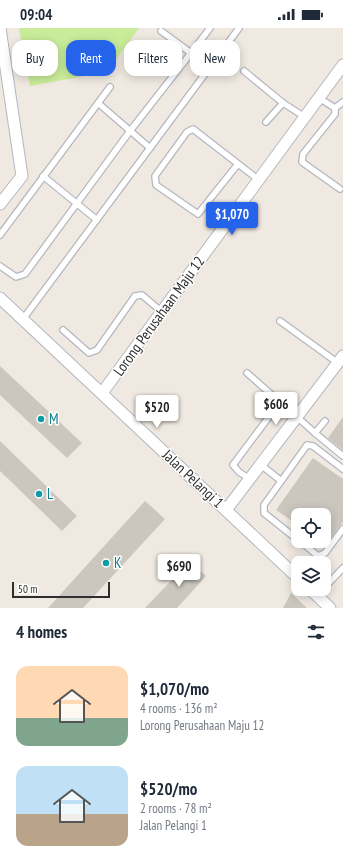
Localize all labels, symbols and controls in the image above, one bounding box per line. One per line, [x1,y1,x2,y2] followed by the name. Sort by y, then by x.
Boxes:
[20,5,52,24] text: 09:04
[12,40,58,76] chip: Buy
[66,40,116,76] chip: Rent
[124,40,182,76] chip: Filters
[190,40,240,76] chip: New
[199,202,265,236] pin: $1,070
[215,206,249,223] text: $1,070
[109,252,208,379] street label: Lorong Perusahaan Maju 12
[252,392,300,426] pin: $606
[133,395,181,429] pin: $520
[264,396,288,413] text: $606
[145,399,169,416] text: $520
[49,409,59,428] place label: M
[36,414,46,424] marker: M
[158,445,228,512] street label: Jalan Pelangi 1
[47,484,54,503] place label: L
[34,489,44,499] marker: L
[291,508,331,596] map controls
[291,508,331,548] button: locate
[114,553,122,572] place label: K
[155,554,203,588] pin: $690
[291,556,331,596] button: layers
[101,558,111,568] marker: K
[167,558,191,575] text: $690
[12,580,110,599] scale bar
[18,582,37,596] text: 50 m
[16,621,67,643] text: 4 homes
[305,621,327,643] icon: filters
[140,678,209,700] text: $1,070/mo
[48,682,96,730] icon: home
[140,700,218,717] text: 4 rooms · 136 m²
[140,717,264,734] text: Lorong Perusahaan Maju 12
[140,778,197,800] text: $520/mo
[48,782,96,830] icon: home
[140,800,212,817] text: 2 rooms · 78 m²
[140,817,207,834] text: Jalan Pelangi 1

